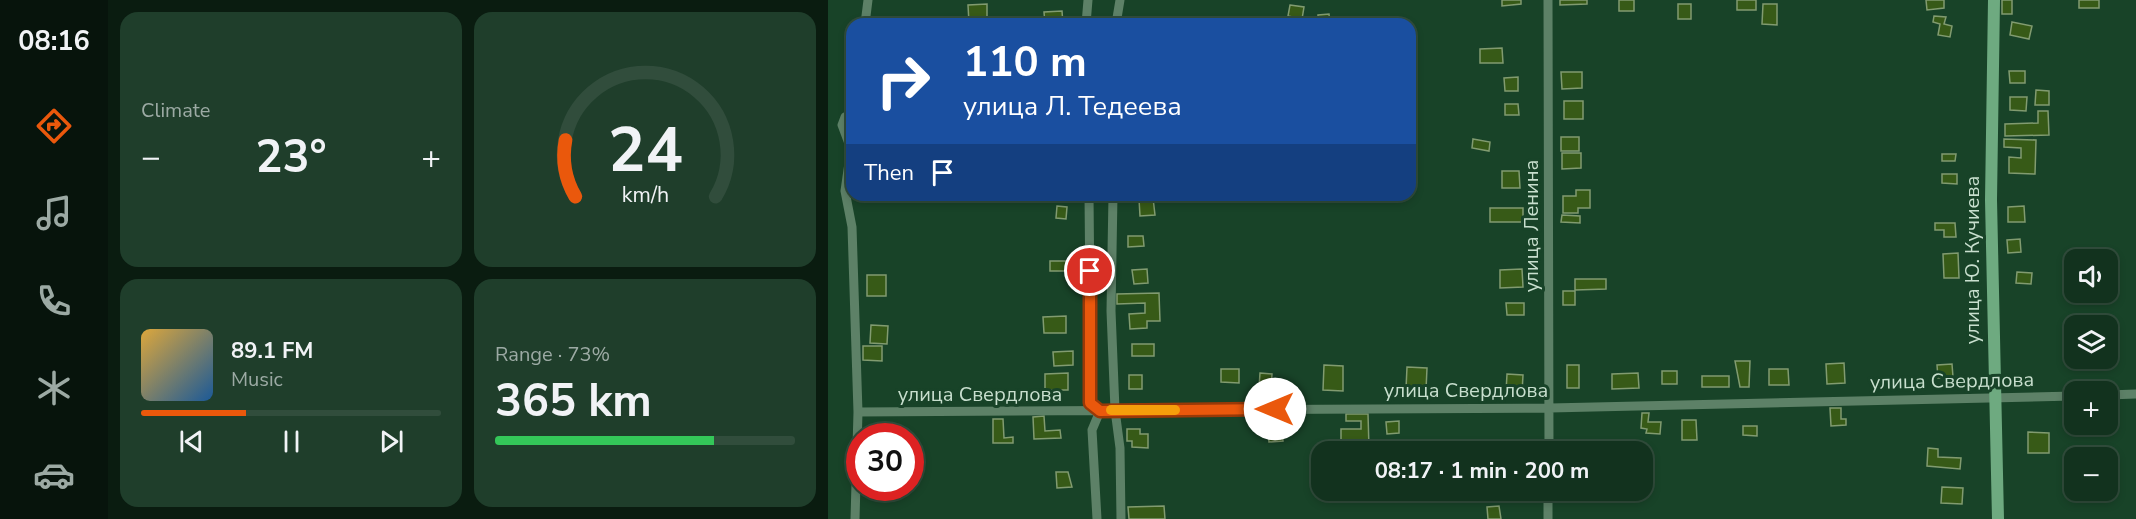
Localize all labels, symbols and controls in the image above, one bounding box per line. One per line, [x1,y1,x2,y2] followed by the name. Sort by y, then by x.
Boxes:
[18,23,90,60] text: 08:16
[963,34,1087,91] text: 110 m
[864,42,942,120] icon: right
[963,88,1182,125] text: улица Л. Тедеева
[141,97,210,124] text: Climate
[33,105,75,147] icon: directions
[608,108,682,193] text: 24
[255,127,327,188] text: 23°
[141,135,161,180] text: −
[421,135,441,180] text: +
[926,156,959,189] icon: arrive
[864,158,914,188] text: Then
[1518,160,1545,292] street label: улица Ленина
[1959,176,1986,344] street label: улица Ю. Кучиева
[621,180,669,210] text: km/h
[33,192,75,234] icon: music
[1064,245,1115,296] pin
[2064,249,2118,501] map controls
[2064,249,2118,303] button: sound
[1073,254,1106,287] icon: arrive
[33,280,75,322] icon: phone
[2064,315,2118,369] button: layers
[231,336,313,366] text: 89.1 FM
[495,341,610,368] text: Range · 73%
[231,366,283,393] text: Music
[1870,366,2034,396] street label: улица Свердлова
[33,367,75,409] icon: climate
[495,371,652,432] text: 365 km
[1243,377,1307,441] position arrow
[1384,377,1548,404] street label: улица Свердлова
[898,381,1062,408] street label: улица Свердлова
[2064,381,2118,435] button: +
[846,423,924,501] speed limit sign: 30
[175,425,208,458] icon: previous
[275,425,308,458] icon: pause
[375,425,408,458] icon: next
[2064,447,2118,501] button: −
[33,454,75,496] icon: car
[1375,456,1589,486] text: 08:17 · 1 min · 200 m

